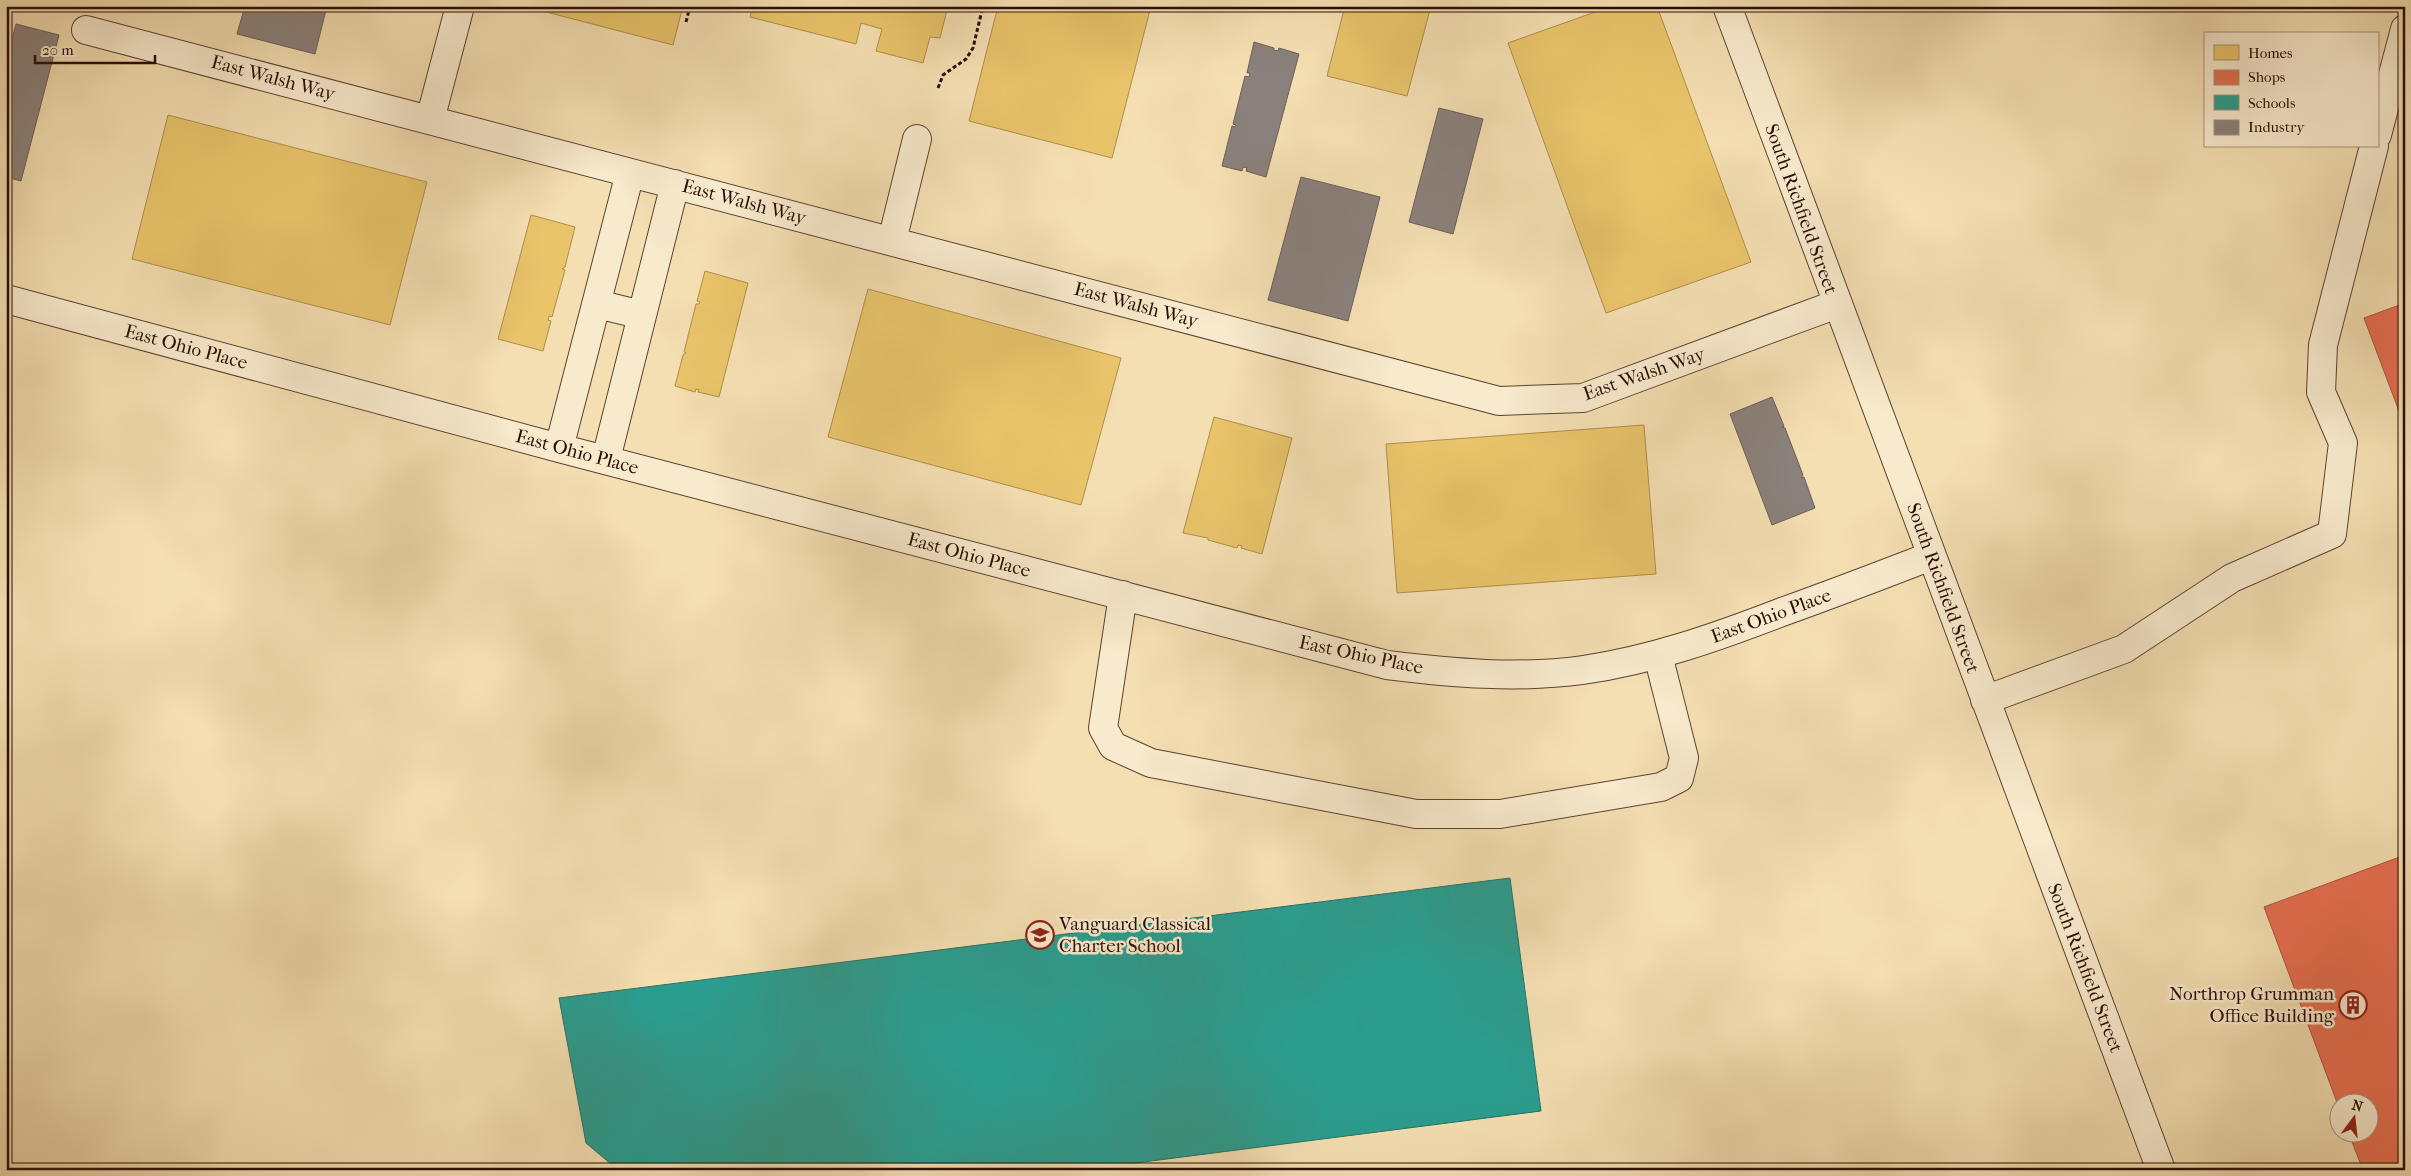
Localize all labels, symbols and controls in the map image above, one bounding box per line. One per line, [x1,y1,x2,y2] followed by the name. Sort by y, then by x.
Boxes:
[35,32,155,64] scale bar
[2204,32,2378,148] legend
[42,41,74,59] text: 20 m
[2248,44,2293,62] text: Homes
[209,51,338,105] street label: East Walsh Way
[2248,68,2286,86] text: Shops
[2248,94,2296,112] text: Schools
[2248,118,2305,136] text: Industry
[1760,121,1842,297] street label: South Richfield Street
[680,175,809,229] street label: East Walsh Way
[1072,278,1201,332] street label: East Walsh Way
[122,320,250,374] street label: East Ohio Place
[1580,343,1709,405] street label: East Walsh Way
[513,425,641,479] street label: East Ohio Place
[1902,500,1984,676] street label: South Richfield Street
[905,528,1033,582] street label: East Ohio Place
[1708,584,1834,648] street label: East Ohio Place
[1297,631,1425,679] street label: East Ohio Place
[2043,880,2127,1056] street label: South Richfield Street
[1058,913,1211,957] place label: Vanguard Classical Charter School
[1025,920,1055,950] school or university icon: Vanguard Classical Charter School
[2169,983,2335,1027] place label: Northrop Grumman Office Building
[2338,990,2368,1020] building icon: Northrop Grumman Office Building
[2328,1094,2378,1144] north arrow
[2350,1096,2365,1116] text: N

